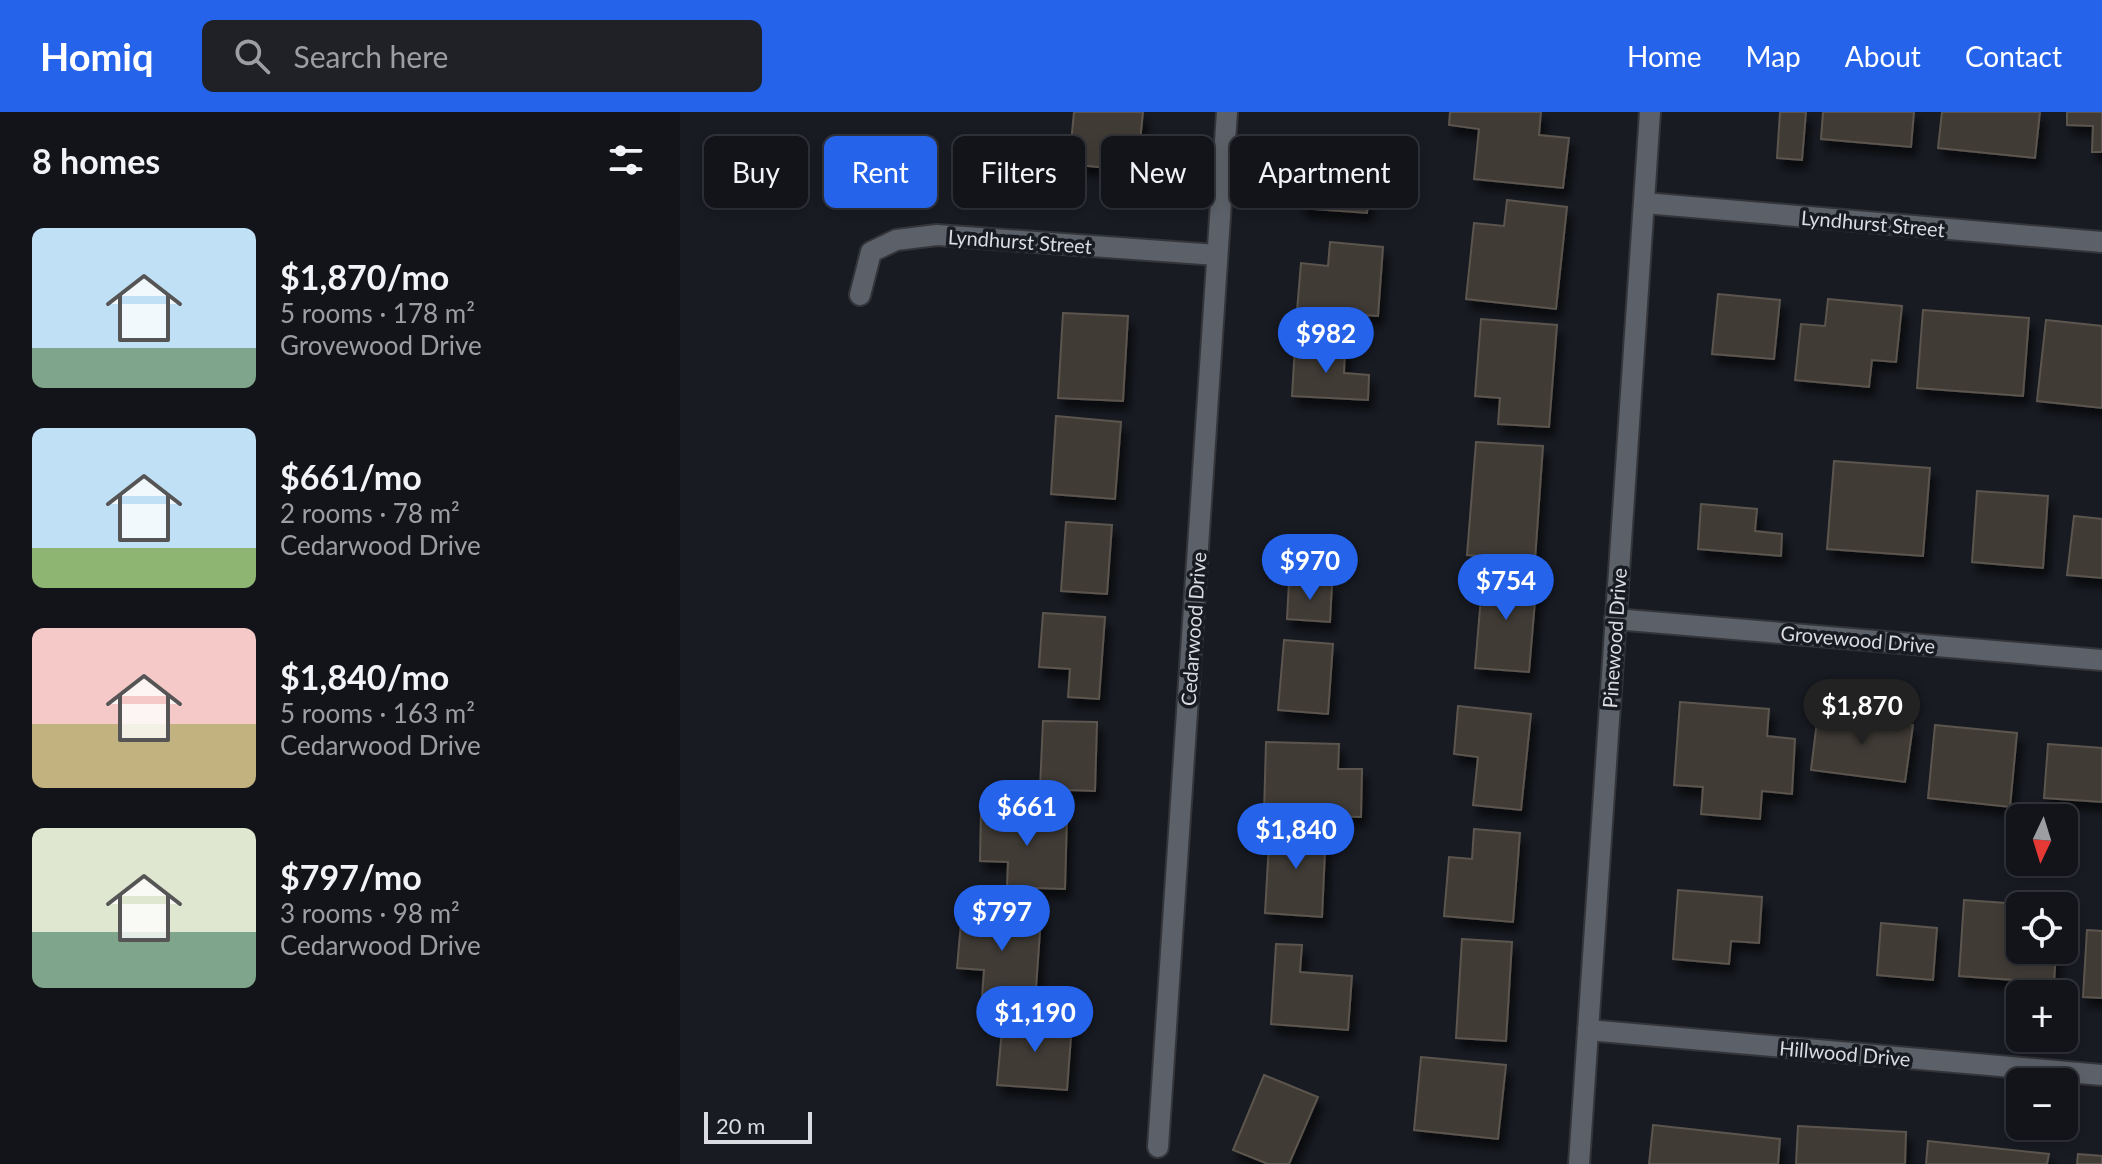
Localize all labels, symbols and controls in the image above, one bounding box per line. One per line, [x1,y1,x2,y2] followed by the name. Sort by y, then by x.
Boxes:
[202,20,762,92] search box
[40,33,154,79] text: Homiq
[230,34,274,78] icon: search
[294,38,448,74] text: Search here
[1627,39,1702,73] text: Home
[1746,39,1801,73] text: Map
[1845,39,1921,73] text: About
[1965,39,2062,73] text: Contact
[704,136,808,208] chip: Buy
[824,136,937,208] chip: Rent
[953,136,1085,208] chip: Filters
[1101,136,1214,208] chip: New
[1230,136,1418,208] chip: Apartment
[604,138,648,182] icon: filters
[32,140,160,181] text: 8 homes
[1800,205,1946,241] street label: Lyndhurst Street
[947,224,1093,258] street label: Lyndhurst Street
[280,256,449,297] text: $1,870/mo
[96,260,192,356] icon: home
[280,297,475,329] text: 5 rooms · 178 m²
[1279,307,1373,375] pin: $982
[1296,317,1356,349] text: $982
[280,329,482,361] text: Grovewood Drive
[280,456,422,497] text: $661/mo
[96,460,192,556] icon: home
[280,497,460,529] text: 2 rooms · 78 m²
[280,529,481,561] text: Cedarwood Drive
[1263,534,1357,602] pin: $970
[1280,544,1340,576] text: $970
[1176,551,1210,707] street label: Cedarwood Drive
[1459,554,1553,622] pin: $754
[1476,564,1536,596] text: $754
[1597,567,1631,709] street label: Pinewood Drive
[1780,620,1936,658] street label: Grovewood Drive
[280,656,449,697] text: $1,840/mo
[96,660,192,756] icon: home
[1797,679,1927,747] pin: $1,870
[1821,689,1903,721] text: $1,870
[280,697,475,729] text: 5 rooms · 163 m²
[280,729,481,761] text: Cedarwood Drive
[980,780,1074,848] pin: $661
[997,790,1057,822] text: $661
[1231,803,1361,871] pin: $1,840
[2006,804,2078,876] north arrow
[2006,804,2078,1140] map controls
[1255,813,1337,845] text: $1,840
[280,856,422,897] text: $797/mo
[96,860,192,956] icon: home
[955,885,1049,953] pin: $797
[2006,892,2078,964] button: locate
[972,895,1032,927] text: $797
[280,897,460,929] text: 3 rooms · 98 m²
[280,929,481,961] text: Cedarwood Drive
[2006,980,2078,1052] button: +
[970,986,1100,1054] pin: $1,190
[994,996,1076,1028] text: $1,190
[1778,1035,1912,1071] street label: Hillwood Drive
[2006,1068,2078,1140] button: −
[704,1108,812,1144] scale bar
[716,1112,765,1139] text: 20 m

